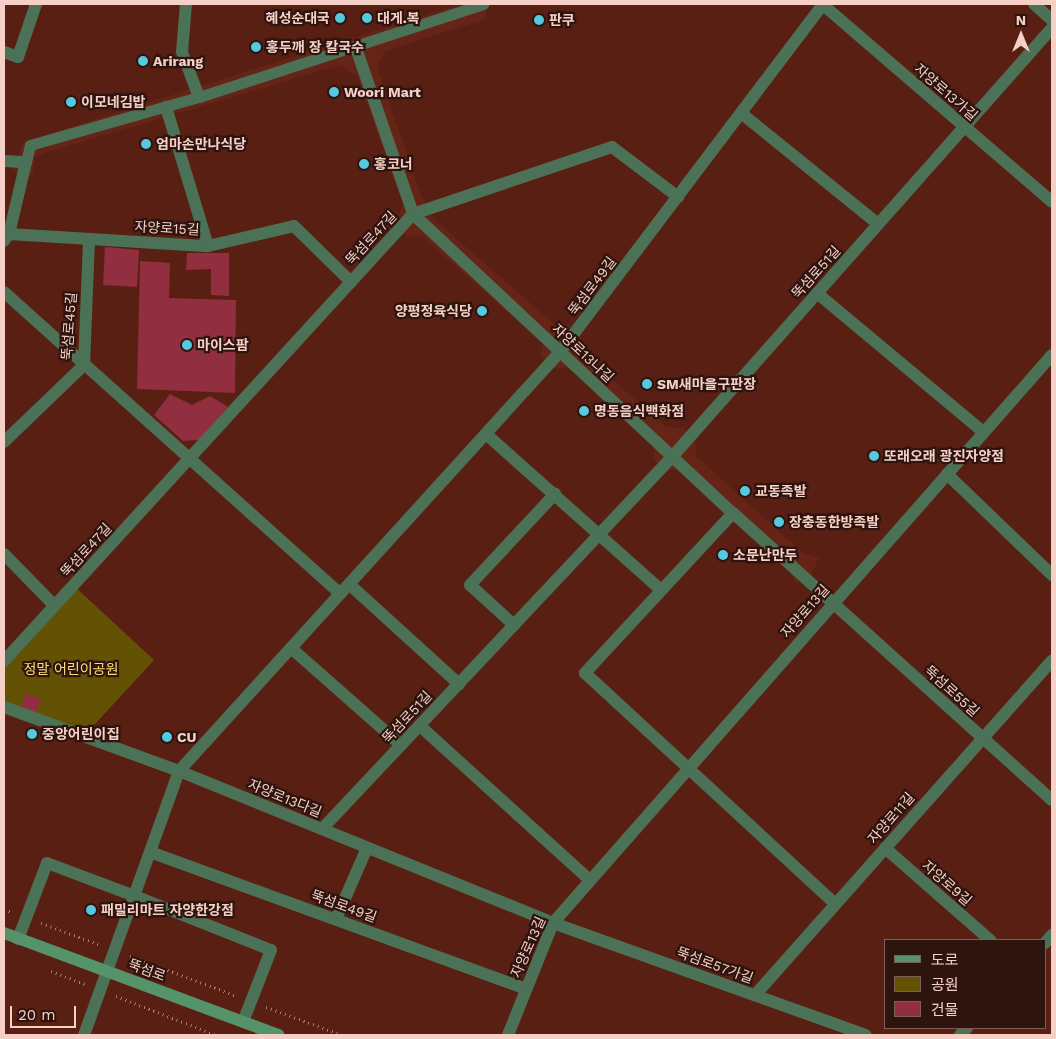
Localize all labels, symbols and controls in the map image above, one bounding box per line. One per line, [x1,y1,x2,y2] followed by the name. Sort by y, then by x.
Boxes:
[266,10,330,26] place label: 혜성순대국
[377,10,420,26] place label: 대게.복
[996,10,1046,60] north arrow
[334,12,346,24] marker: 혜성순대국
[361,12,373,24] marker: 대게.복
[549,12,575,28] place label: 판쿠
[1016,12,1026,28] text: N
[533,14,545,26] marker: 판쿠
[266,39,364,55] place label: 홍두깨 장 칼국수
[250,41,262,53] marker: 홍두깨 장 칼국수
[153,53,203,69] place label: Arirang
[137,55,149,67] marker: Arirang
[911,60,981,124] street label: 자양로13가길
[344,84,421,100] place label: Woori Mart
[328,86,340,98] marker: Woori Mart
[81,94,145,110] place label: 이모네김밥
[65,96,77,108] marker: 이모네김밥
[156,136,246,152] place label: 엄마손만나식당
[140,138,152,150] marker: 엄마손만나식당
[374,156,413,172] place label: 홍코너
[358,158,370,170] marker: 홍코너
[342,208,400,268] street label: 뚝섬로47길
[134,218,200,238] street label: 자양로15길
[788,242,844,302] street label: 뚝섬로51길
[565,254,619,318] street label: 뚝섬로49길
[58,291,80,361] street label: 뚝섬로45길
[395,303,472,319] place label: 양평정육식당
[476,305,488,317] marker: 양평정육식당
[549,320,617,386] street label: 자양로13나길
[197,337,249,353] place label: 마이스팜
[181,339,193,351] marker: 마이스팜
[657,376,756,392] place label: SM새마을구판장
[641,378,653,390] marker: SM새마을구판장
[594,403,684,419] place label: 명동음식백화점
[578,405,590,417] marker: 명동음식백화점
[884,448,1004,464] place label: 또래오래 광진자양점
[868,450,880,462] marker: 또래오래 광진자양점
[755,483,807,499] place label: 교동족발
[739,485,751,497] marker: 교동족발
[789,514,879,530] place label: 장충동한방족발
[773,516,785,528] marker: 장충동한방족발
[57,520,115,580] street label: 뚝섬로47길
[733,547,797,563] place label: 소문난만두
[717,549,729,561] marker: 소문난만두
[777,581,833,641] street label: 자양로13길
[24,661,118,677] park label: 정말 어린이공원
[921,662,983,720] street label: 뚝섬로55길
[379,687,435,747] street label: 뚝섬로51길
[42,726,119,742] place label: 중앙어린이집
[26,728,38,740] marker: 중앙어린이집
[177,729,196,745] place label: CU
[161,731,173,743] marker: CU
[246,776,324,820] street label: 자양로13다길
[864,789,918,847] street label: 자양로11길
[919,857,975,909] street label: 자양로9길
[309,886,379,926] street label: 뚝섬로49길
[101,902,234,918] place label: 패밀리마트 자양한강점
[85,904,97,916] marker: 패밀리마트 자양한강점
[507,914,549,980] street label: 자양로13길
[884,939,1046,1029] legend
[674,943,756,987] street label: 뚝섬로57가길
[931,951,959,969] text: 도로
[126,955,168,985] street label: 뚝섬로
[931,976,959,994] text: 공원
[12,996,79,1028] scale bar
[931,1001,959,1019] text: 건물
[18,1006,56,1024] text: 20 m

